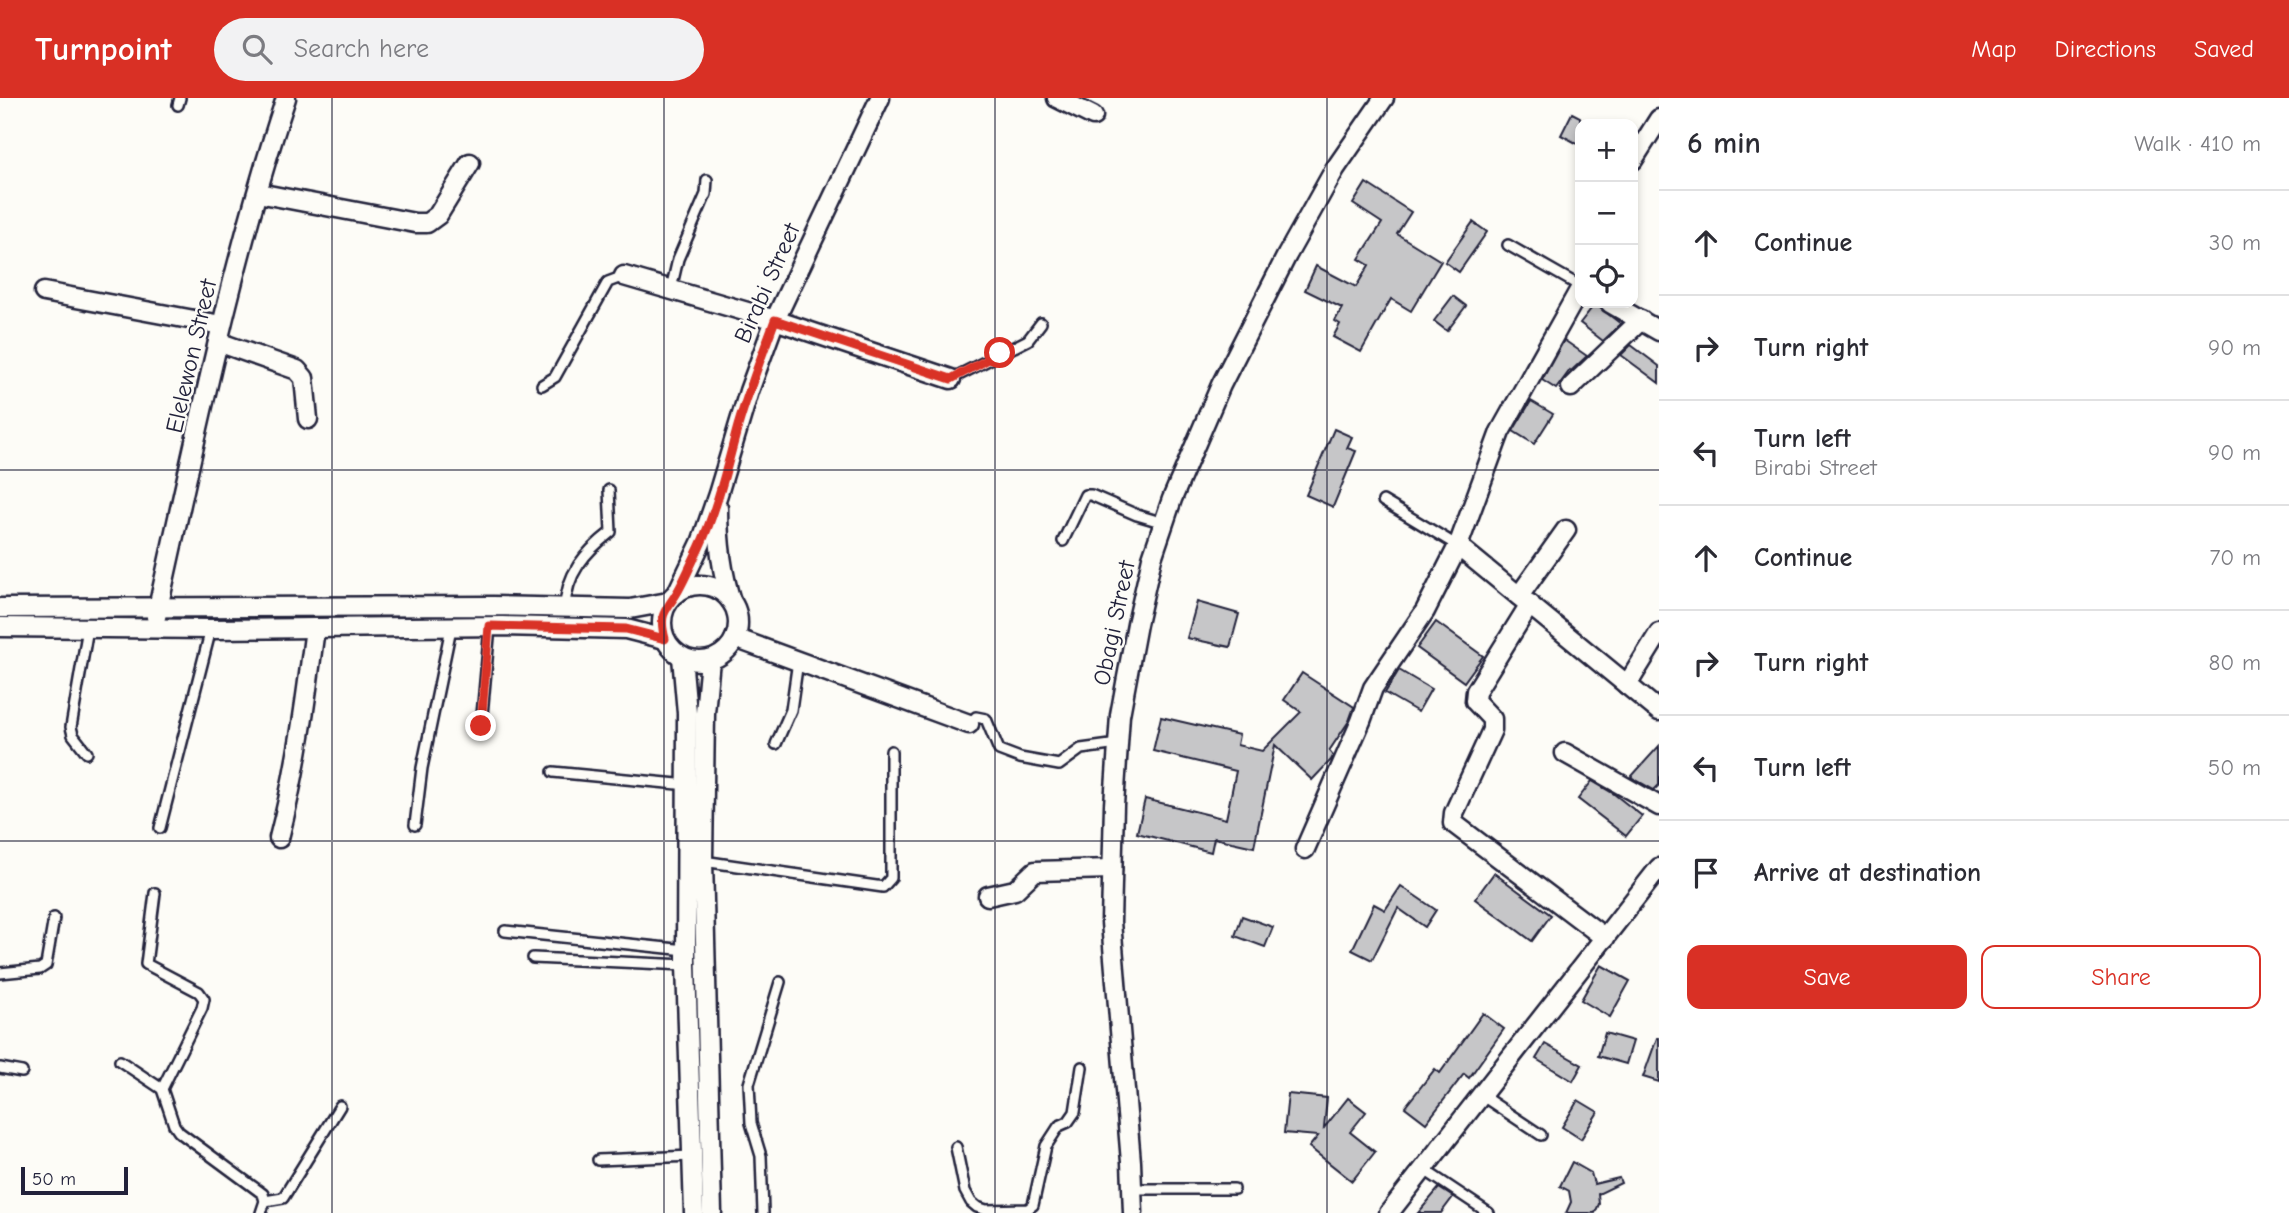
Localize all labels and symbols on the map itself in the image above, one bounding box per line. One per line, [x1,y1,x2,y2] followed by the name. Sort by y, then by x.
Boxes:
[728,218,806,347] street label: Birabi Street
[160,275,223,436] street label: Elelewon Street
[984,337,1015,368] route start
[1087,557,1141,688] street label: Obagi Street
[465,710,496,741] route end
[21,1164,128,1196] scale bar

